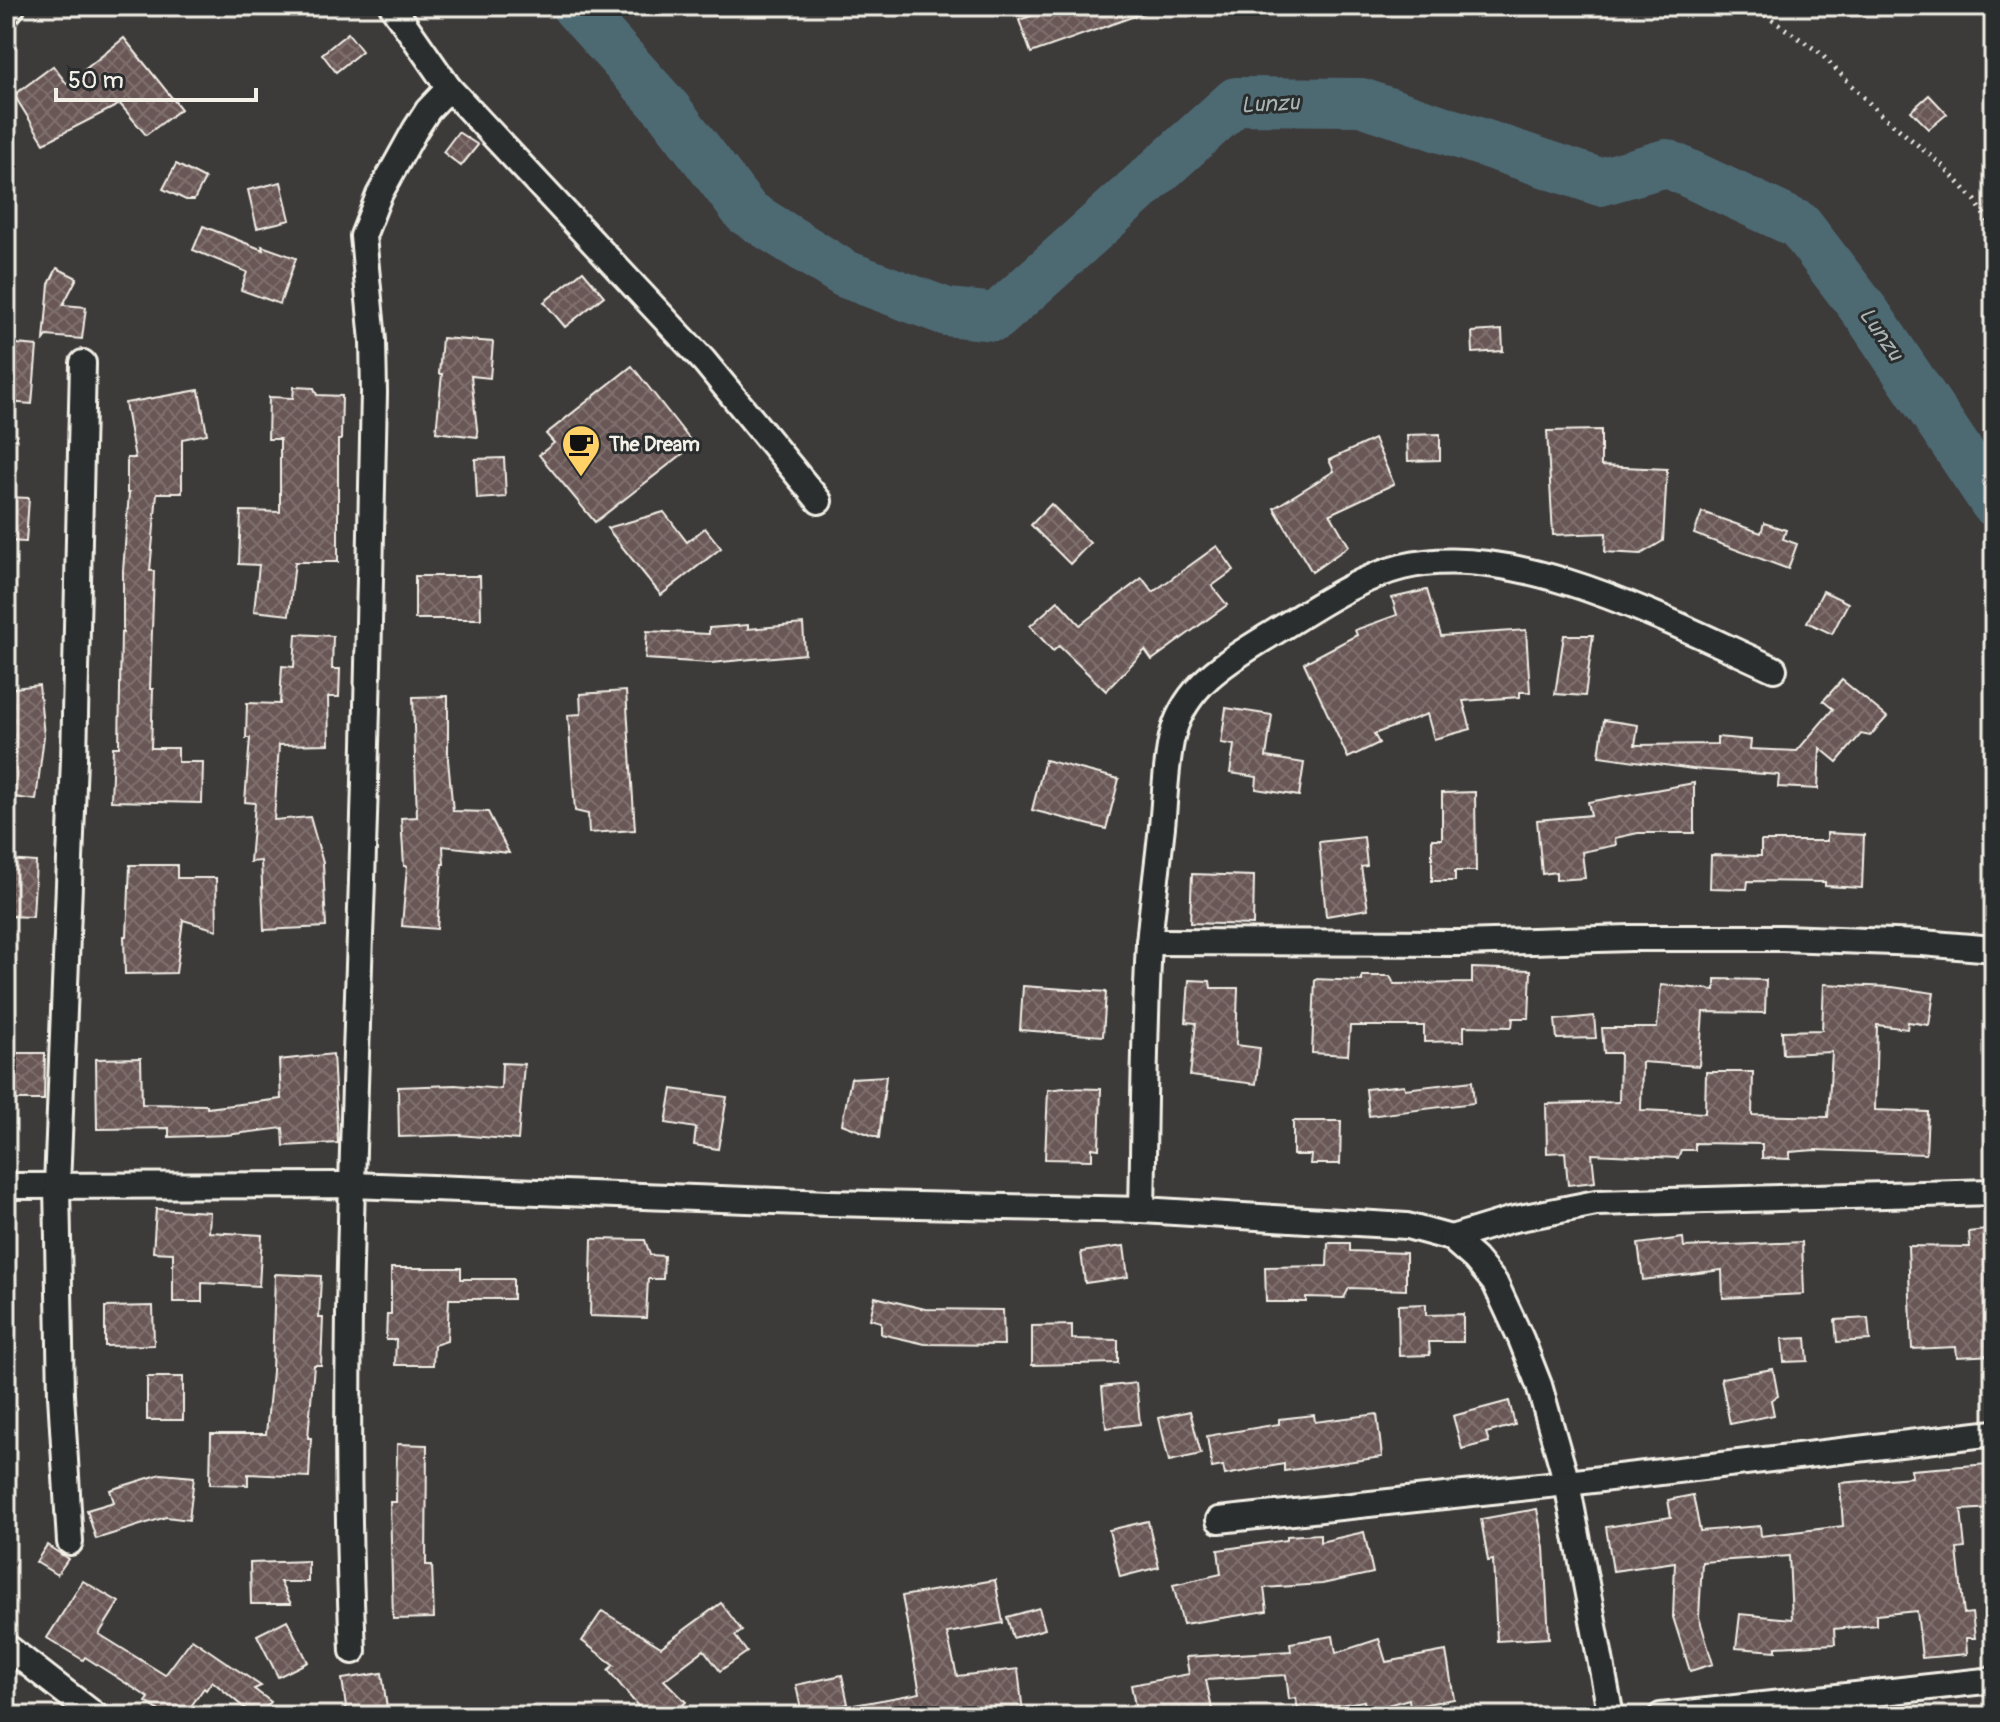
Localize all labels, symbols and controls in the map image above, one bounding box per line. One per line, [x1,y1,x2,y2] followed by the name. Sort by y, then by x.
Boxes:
[56,52,256,102] scale bar
[68,66,124,95] text: 50 m
[1240,88,1302,120] water label: Lunzu
[1853,302,1910,368] water label: Lunzu
[560,423,602,478] cafe icon: The Dream
[608,432,700,457] place label: The Dream

